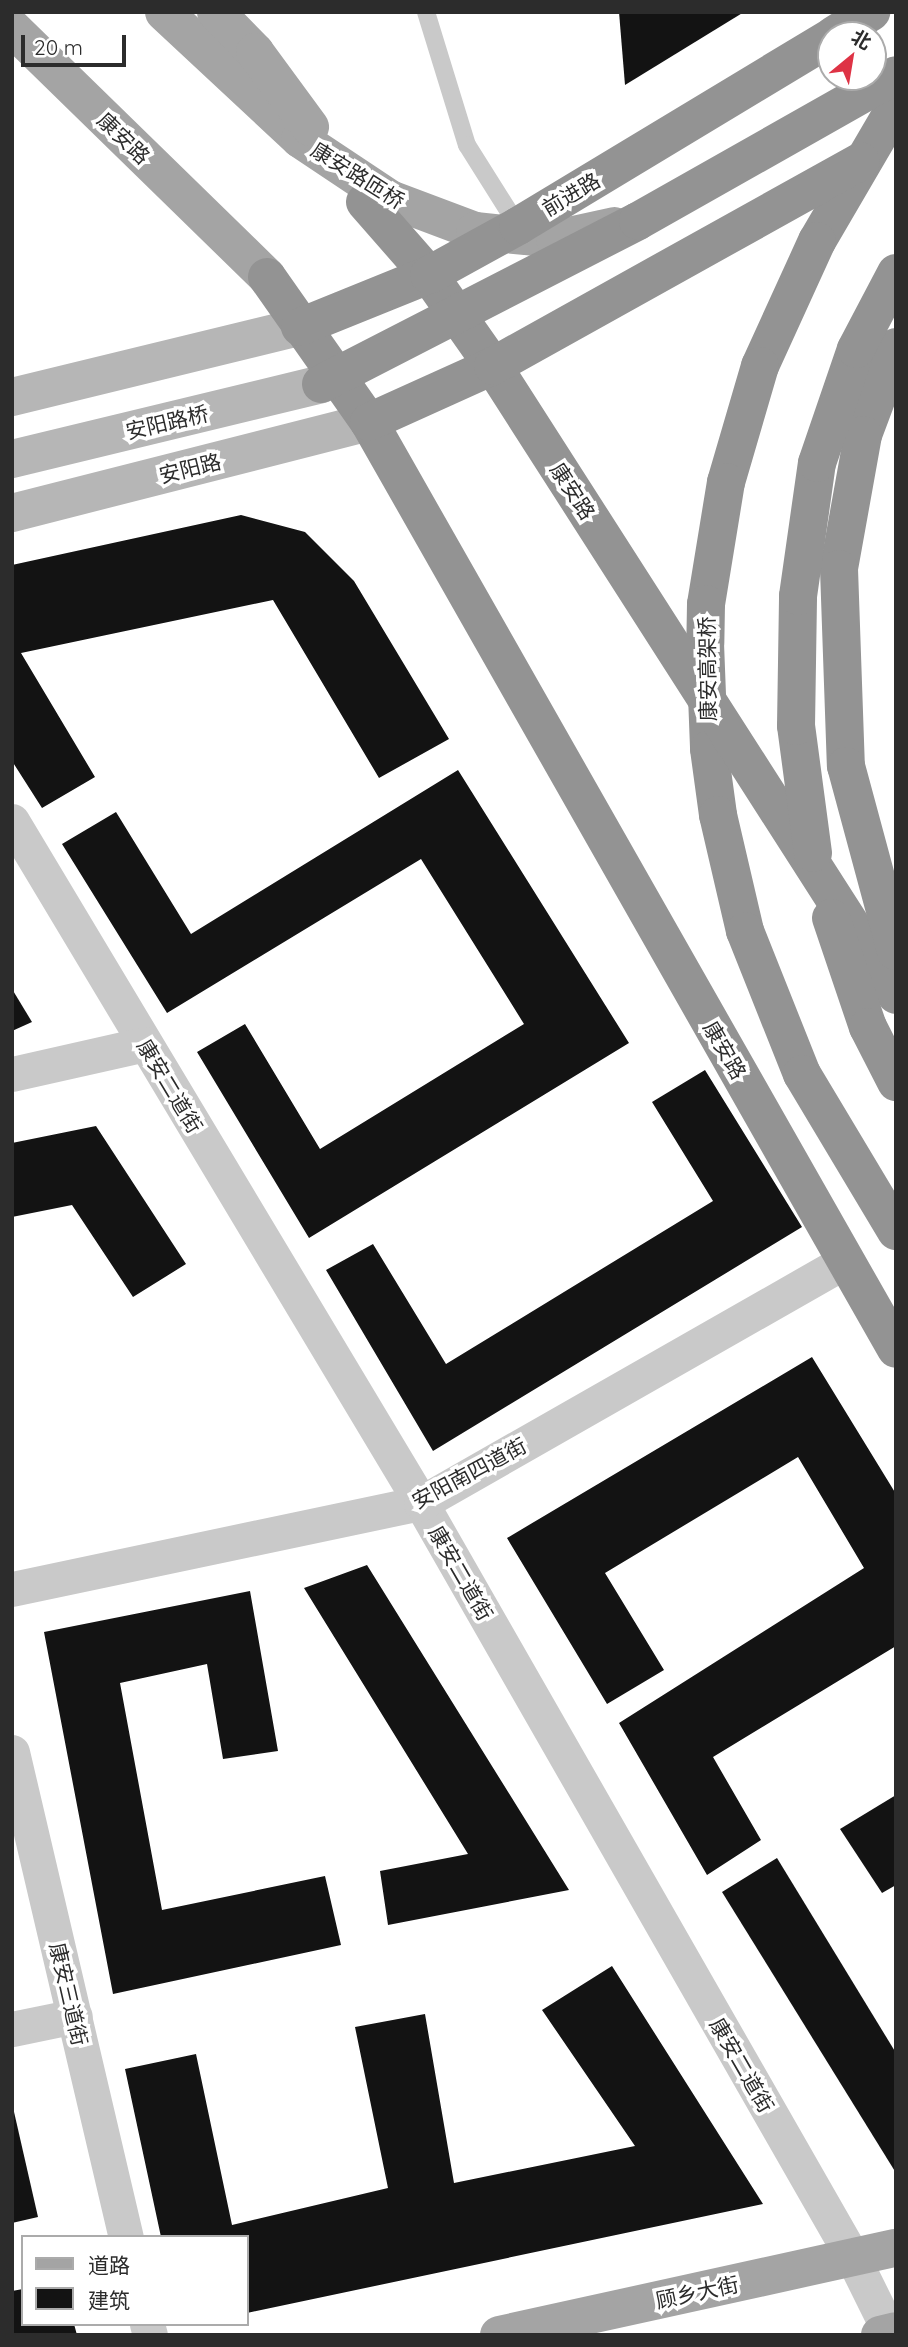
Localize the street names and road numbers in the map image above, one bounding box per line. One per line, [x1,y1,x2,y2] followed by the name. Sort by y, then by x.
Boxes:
[93,107,155,169] street label: 康安路
[307,136,409,214] street label: 康安路匝桥
[538,167,604,221] street label: 前进路
[123,400,211,444] street label: 安阳路桥
[156,448,224,488] street label: 安阳路
[545,458,601,524] street label: 康安路
[693,616,721,722] street label: 康安高架桥
[698,1016,752,1084] street label: 康安路
[132,1035,208,1137] street label: 康安二道街
[407,1432,531,1514] street label: 安阳南四道街
[424,1521,498,1625] street label: 康安二道街
[45,1940,93,2048] street label: 康安三道街
[705,2013,779,2117] street label: 康安二道街
[653,2271,741,2313] street label: 顾乡大街

